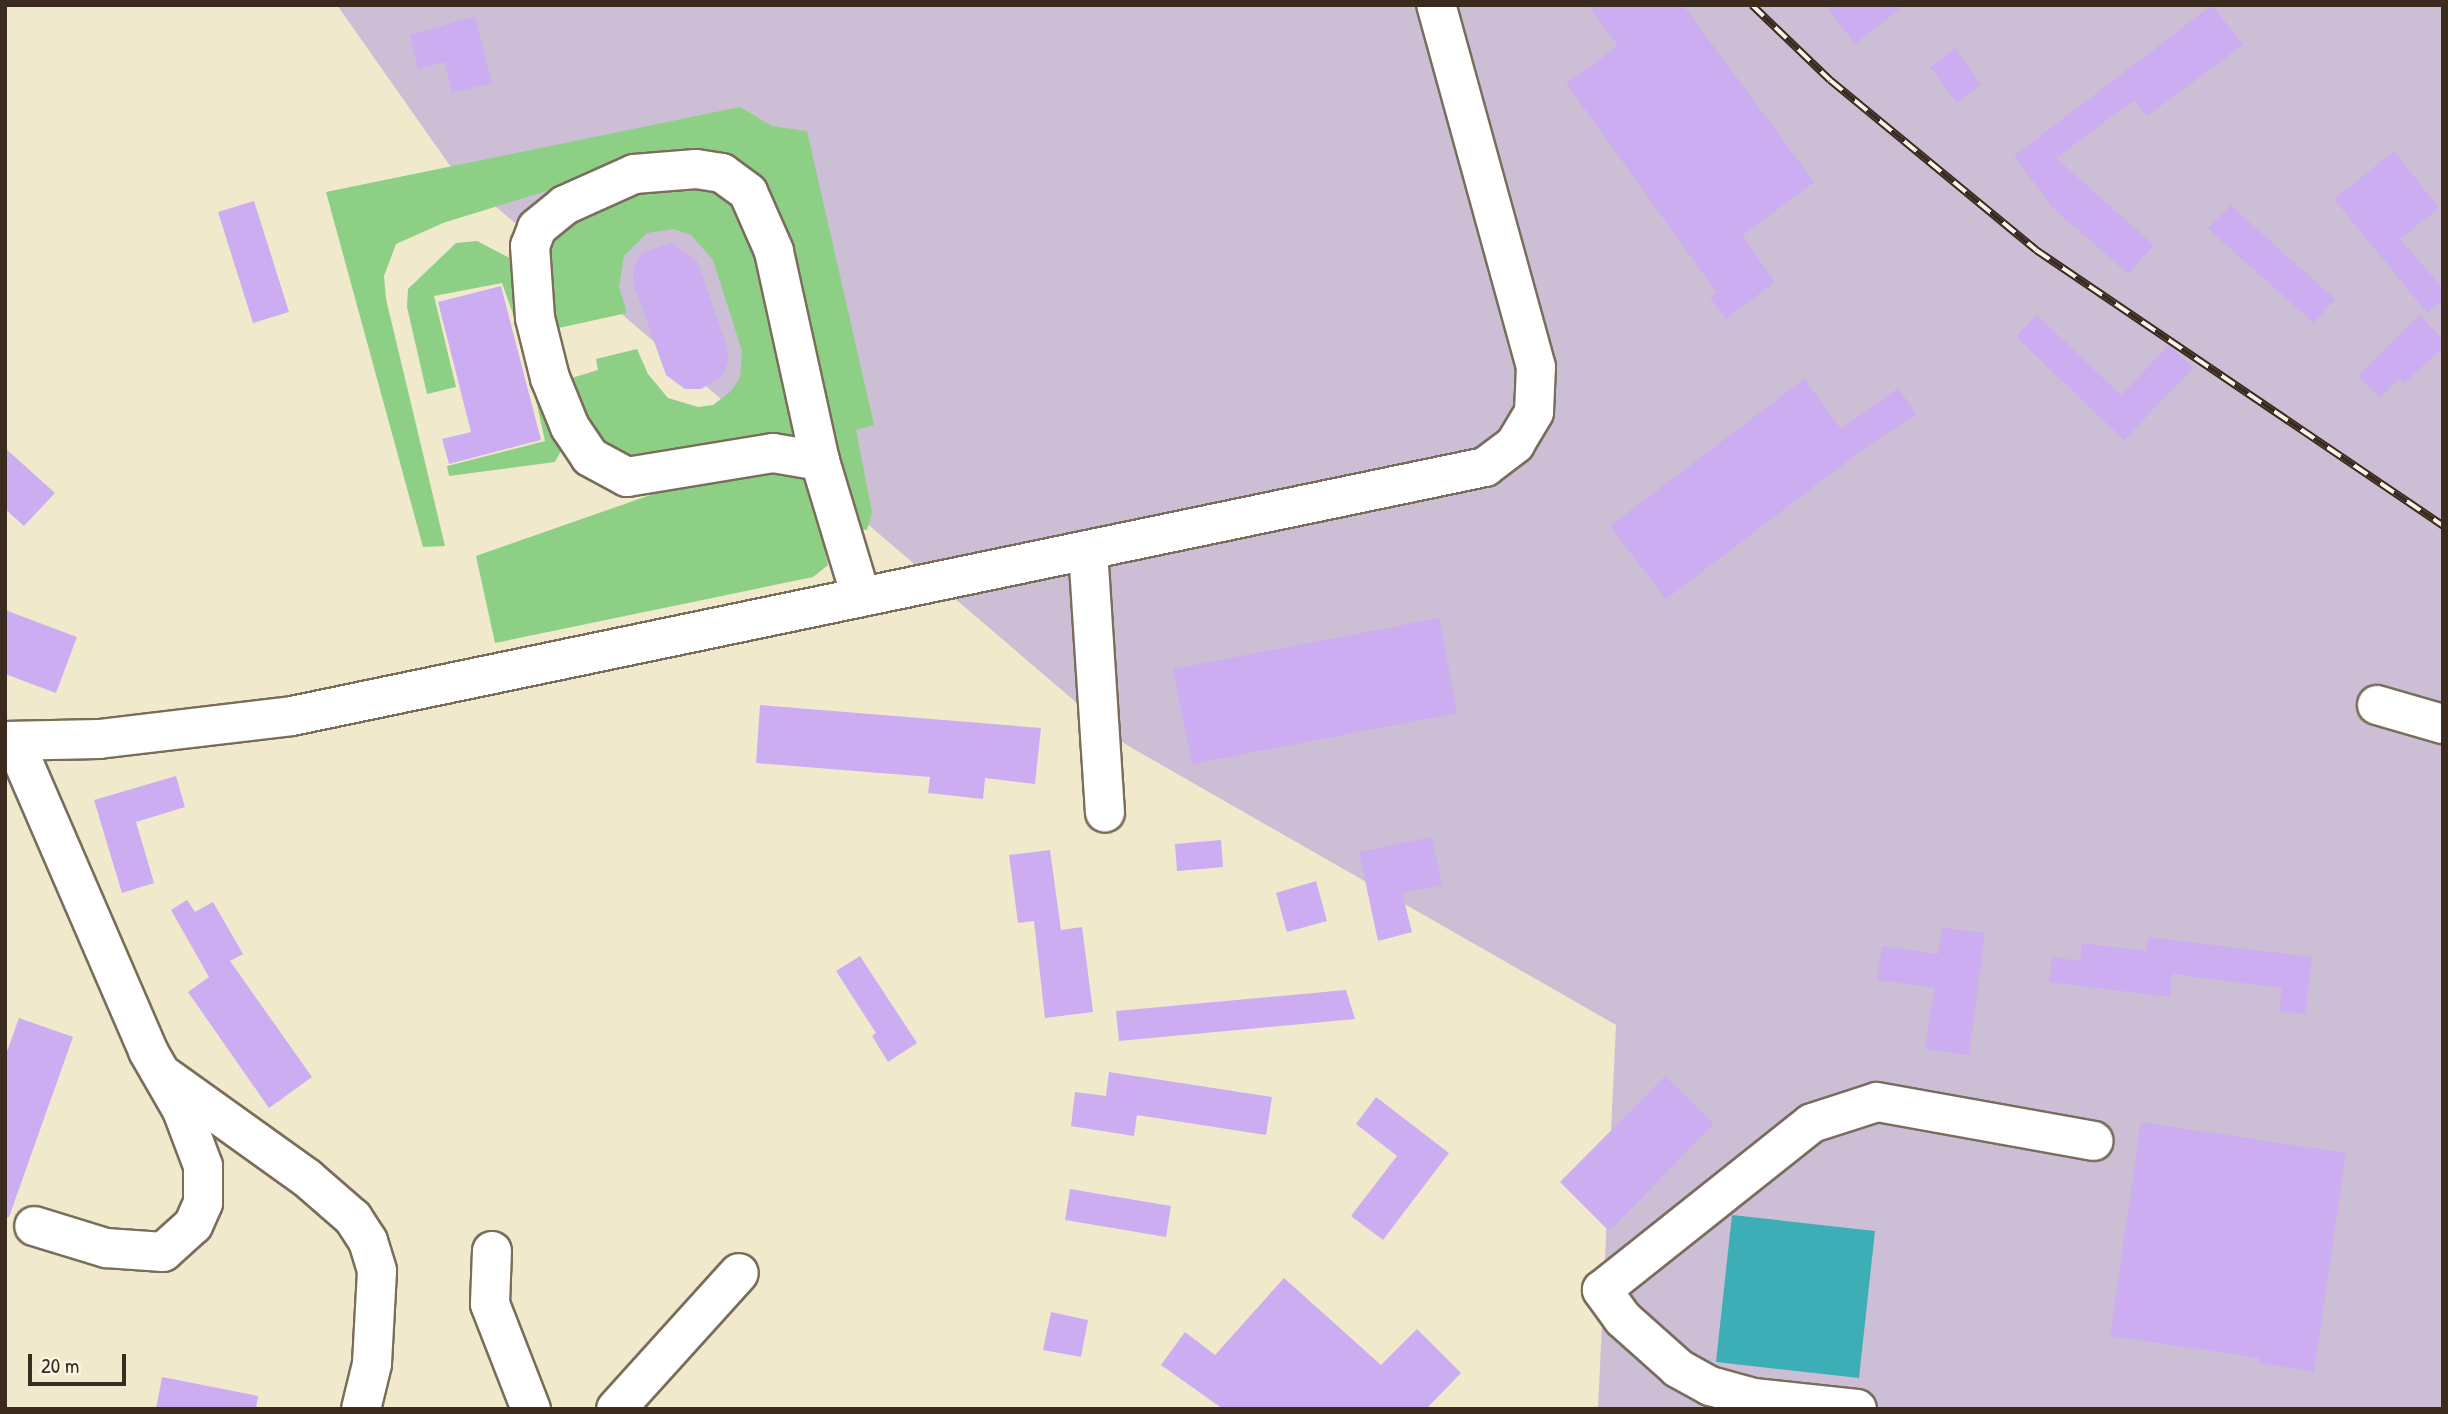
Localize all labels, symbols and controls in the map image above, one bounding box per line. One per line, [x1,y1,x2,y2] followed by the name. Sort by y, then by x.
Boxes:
[32,1340,130,1384] scale bar
[41,1351,79,1380] text: 20 m

